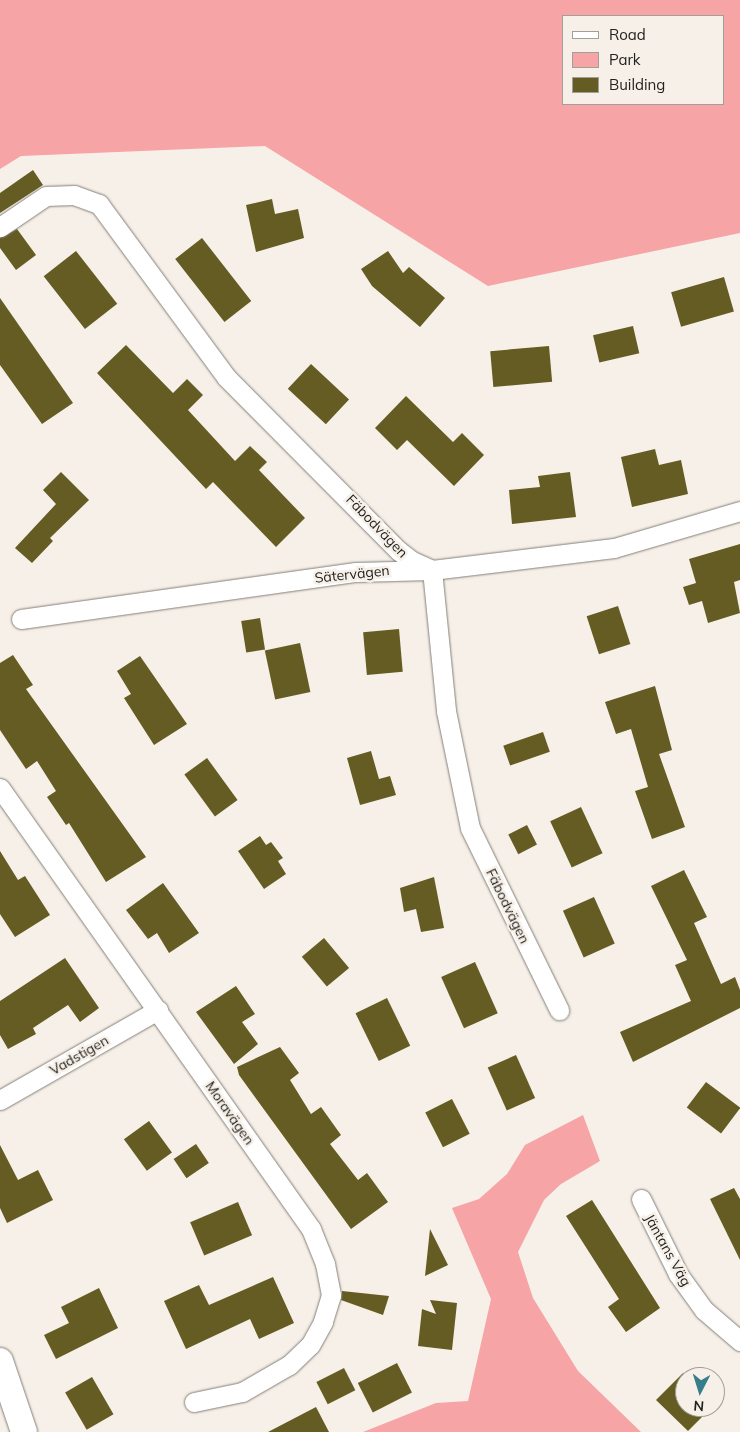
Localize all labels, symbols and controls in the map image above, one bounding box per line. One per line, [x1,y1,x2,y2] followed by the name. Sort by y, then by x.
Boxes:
[562,15,725,105] legend
[609,25,646,44] text: Road
[609,50,641,69] text: Park
[609,75,665,94] text: Building
[343,491,411,561] street label: Fäbodvägen
[314,562,390,586] street label: Sätervägen
[483,866,533,946] street label: Fäbodvägen
[47,1031,111,1079] street label: Vadstigen
[202,1078,258,1148] street label: Moravägen
[641,1211,695,1289] street label: Jäntans Väg
[675,1367,725,1417] north arrow
[693,1397,705,1415] text: N

